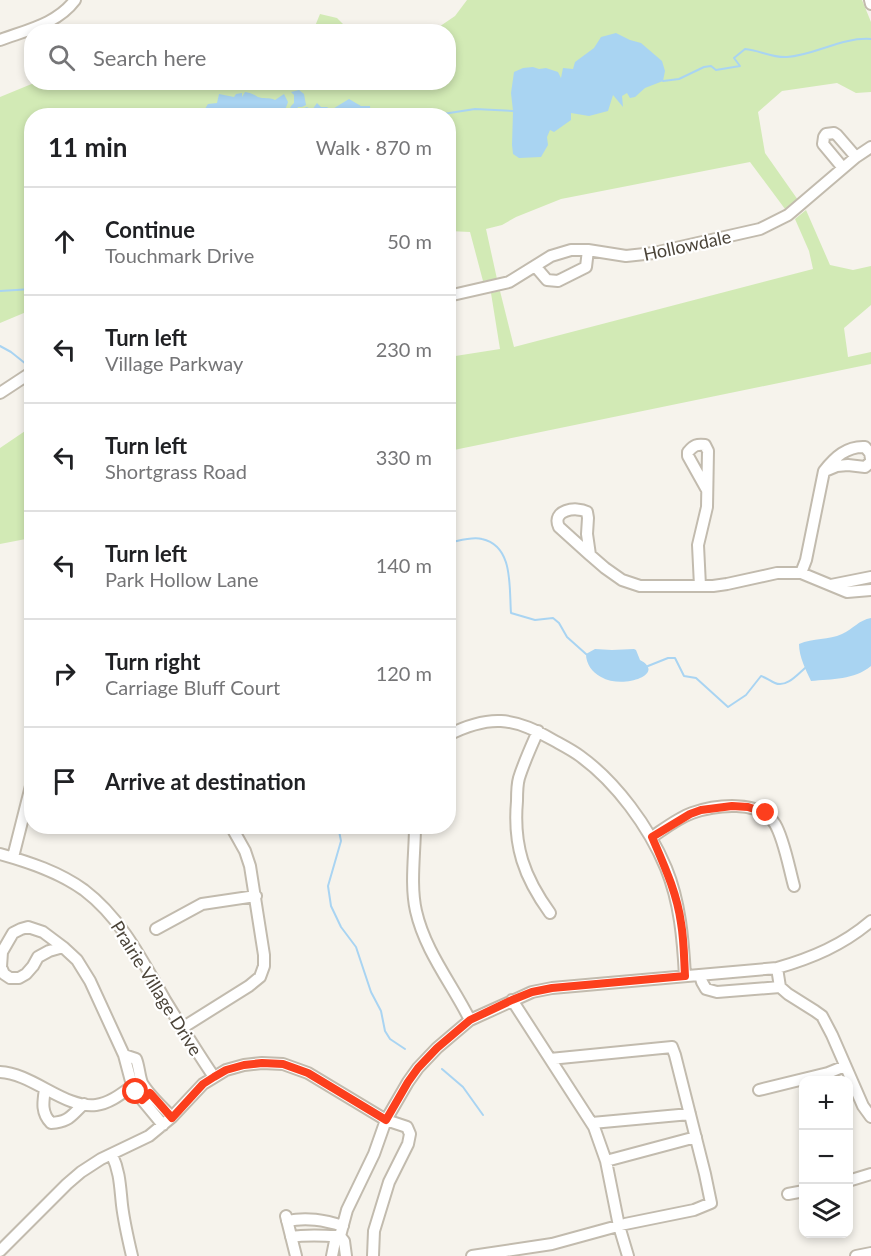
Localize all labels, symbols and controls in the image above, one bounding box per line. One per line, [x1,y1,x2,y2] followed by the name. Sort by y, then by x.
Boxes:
[24,24,456,90] search box
[45,41,78,74] icon: search
[93,44,206,71] text: Search here
[48,131,128,163] text: 11 min
[316,135,432,159] text: Walk · 870 m
[105,216,195,243] text: Continue
[48,225,81,258] icon: ahead
[641,225,733,265] street label: Hollowdale
[387,229,432,253] text: 50 m
[105,243,254,267] text: Touchmark Drive
[105,324,187,351] text: Turn left
[48,333,81,366] icon: left
[376,337,432,361] text: 230 m
[105,351,243,375] text: Village Parkway
[105,432,187,459] text: Turn left
[48,441,81,474] icon: left
[376,445,432,469] text: 330 m
[105,459,247,483] text: Shortgrass Road
[105,540,187,567] text: Turn left
[48,549,81,582] icon: left
[376,553,432,577] text: 140 m
[105,567,258,591] text: Park Hollow Lane
[105,648,200,675] text: Turn right
[48,657,81,690] icon: right
[376,661,432,685] text: 120 m
[105,675,280,699] text: Carriage Bluff Court
[48,765,81,798] icon: arrive
[105,768,306,795] text: Arrive at destination
[752,799,778,825] route end
[107,917,207,1059] street label: Prairie Village Drive
[799,1076,853,1238] map controls
[799,1076,853,1130] button: +
[122,1078,148,1104] route start
[799,1130,853,1184] button: −
[799,1184,853,1238] button: layers

